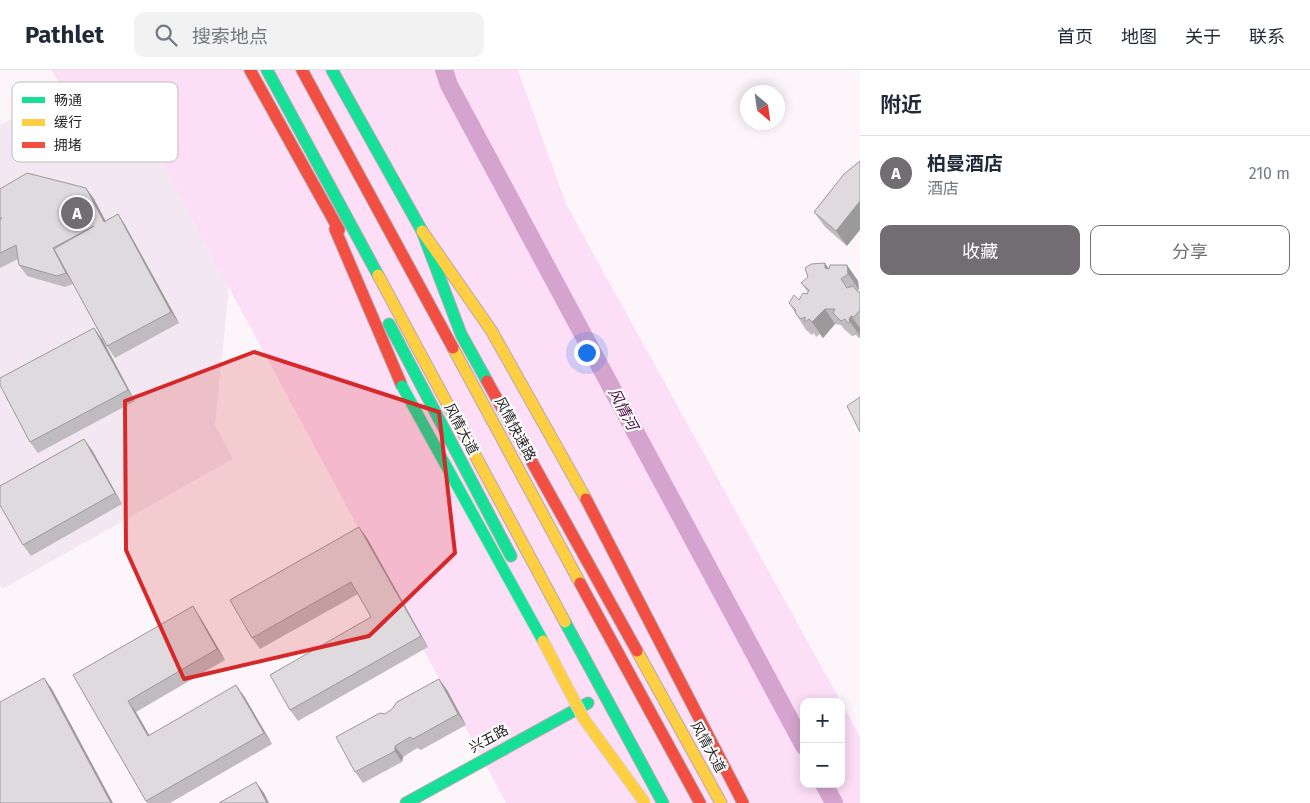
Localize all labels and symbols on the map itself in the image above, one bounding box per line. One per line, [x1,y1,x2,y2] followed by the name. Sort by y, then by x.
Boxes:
[12,82,178,162] legend
[740,85,785,130] north arrow
[54,92,82,109] text: 畅通
[54,114,82,131] text: 缓行
[54,137,82,154] text: 拥堵
[61,194,93,232] pin: A
[574,340,600,366] your location
[604,385,643,436] water label: 风情河
[491,394,539,464] street label: 风情快速路
[440,400,482,458] street label: 风情大道
[687,718,729,776] street label: 风情大道
[467,721,511,757] street label: 兴五路

